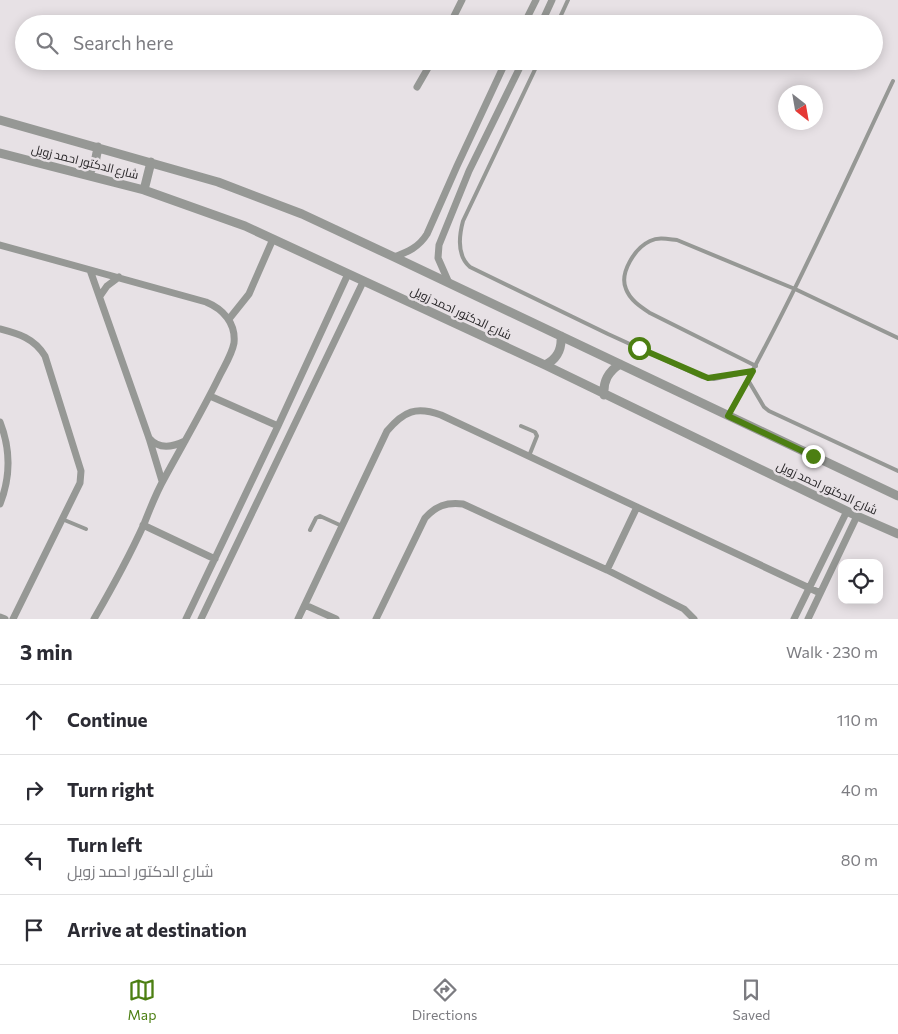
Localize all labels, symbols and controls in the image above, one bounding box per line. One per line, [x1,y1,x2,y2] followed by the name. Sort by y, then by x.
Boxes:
[15,15,883,70] search box
[33,29,61,57] icon: search
[73,31,173,54] text: Search here
[778,85,823,130] north arrow
[30,141,140,183] street label: شارع الدكتور احمد زويل
[408,283,514,344] street label: شارع الدكتور احمد زويل
[628,337,651,360] route start
[802,445,825,468] route end
[774,458,880,519] street label: شارع الدكتور احمد زويل
[838,559,883,604] map controls
[838,559,883,604] button: locate
[20,639,73,664] text: 3 min
[786,642,878,661] text: Walk · 230 m
[20,706,48,734] icon: ahead
[67,708,147,731] text: Continue
[837,710,878,729] text: 110 m
[20,776,48,804] icon: right
[67,778,154,801] text: Turn right
[841,780,878,799] text: 40 m
[67,833,142,856] text: Turn left
[20,846,48,874] icon: left
[841,850,878,869] text: 80 m
[67,861,214,880] text: شارع الدكتور احمد زويل
[20,916,48,944] icon: arrive
[67,918,247,941] text: Arrive at destination
[128,976,156,1023] tab: Map
[412,976,477,1023] tab: Directions
[733,976,770,1023] tab: Saved

